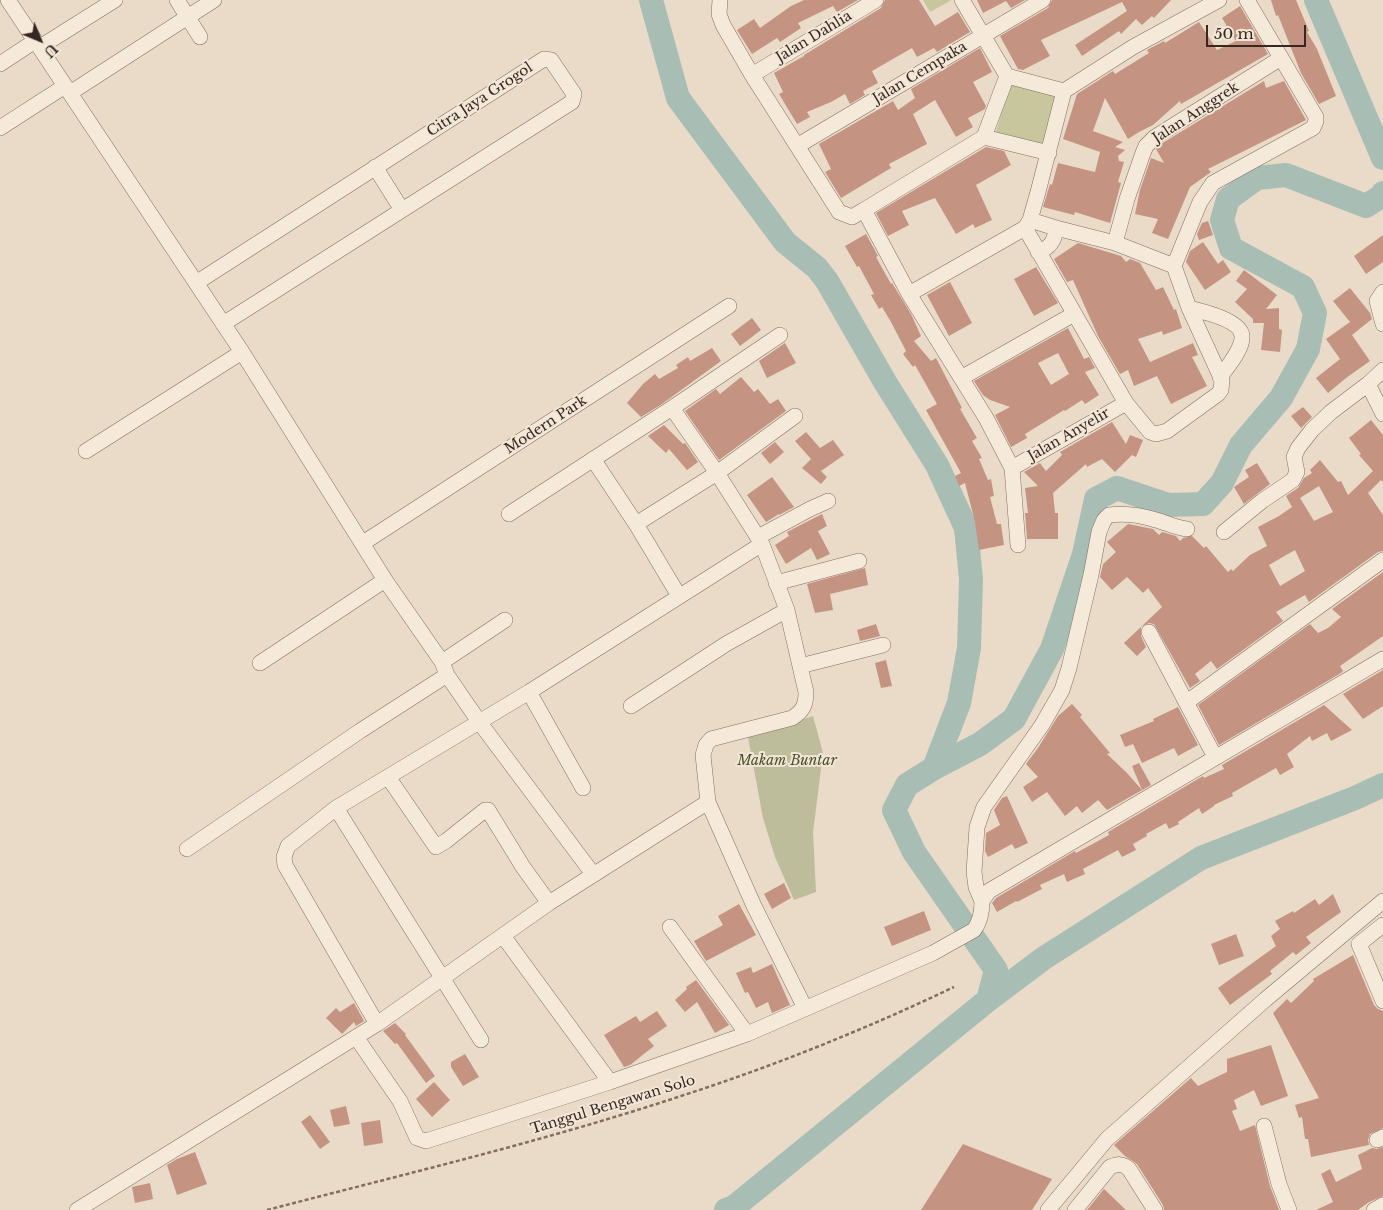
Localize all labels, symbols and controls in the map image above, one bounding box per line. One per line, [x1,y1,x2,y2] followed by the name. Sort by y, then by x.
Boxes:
[773,8,855,66] street label: Jalan Dahlia
[15,15,65,65] north arrow
[1208,15,1308,47] scale bar
[1214,24,1254,43] text: 50 m
[870,38,970,108] street label: Jalan Cempaka
[40,40,61,61] text: U
[424,60,536,140] street label: Citra Jaya Grogol
[1150,79,1242,147] street label: Jalan Anggrek
[502,392,590,458] street label: Modern Park
[1025,405,1113,465] street label: Jalan Anyelir
[737,753,837,769] park label: Makam Buntar
[529,1072,697,1138] street label: Tanggul Bengawan Solo

